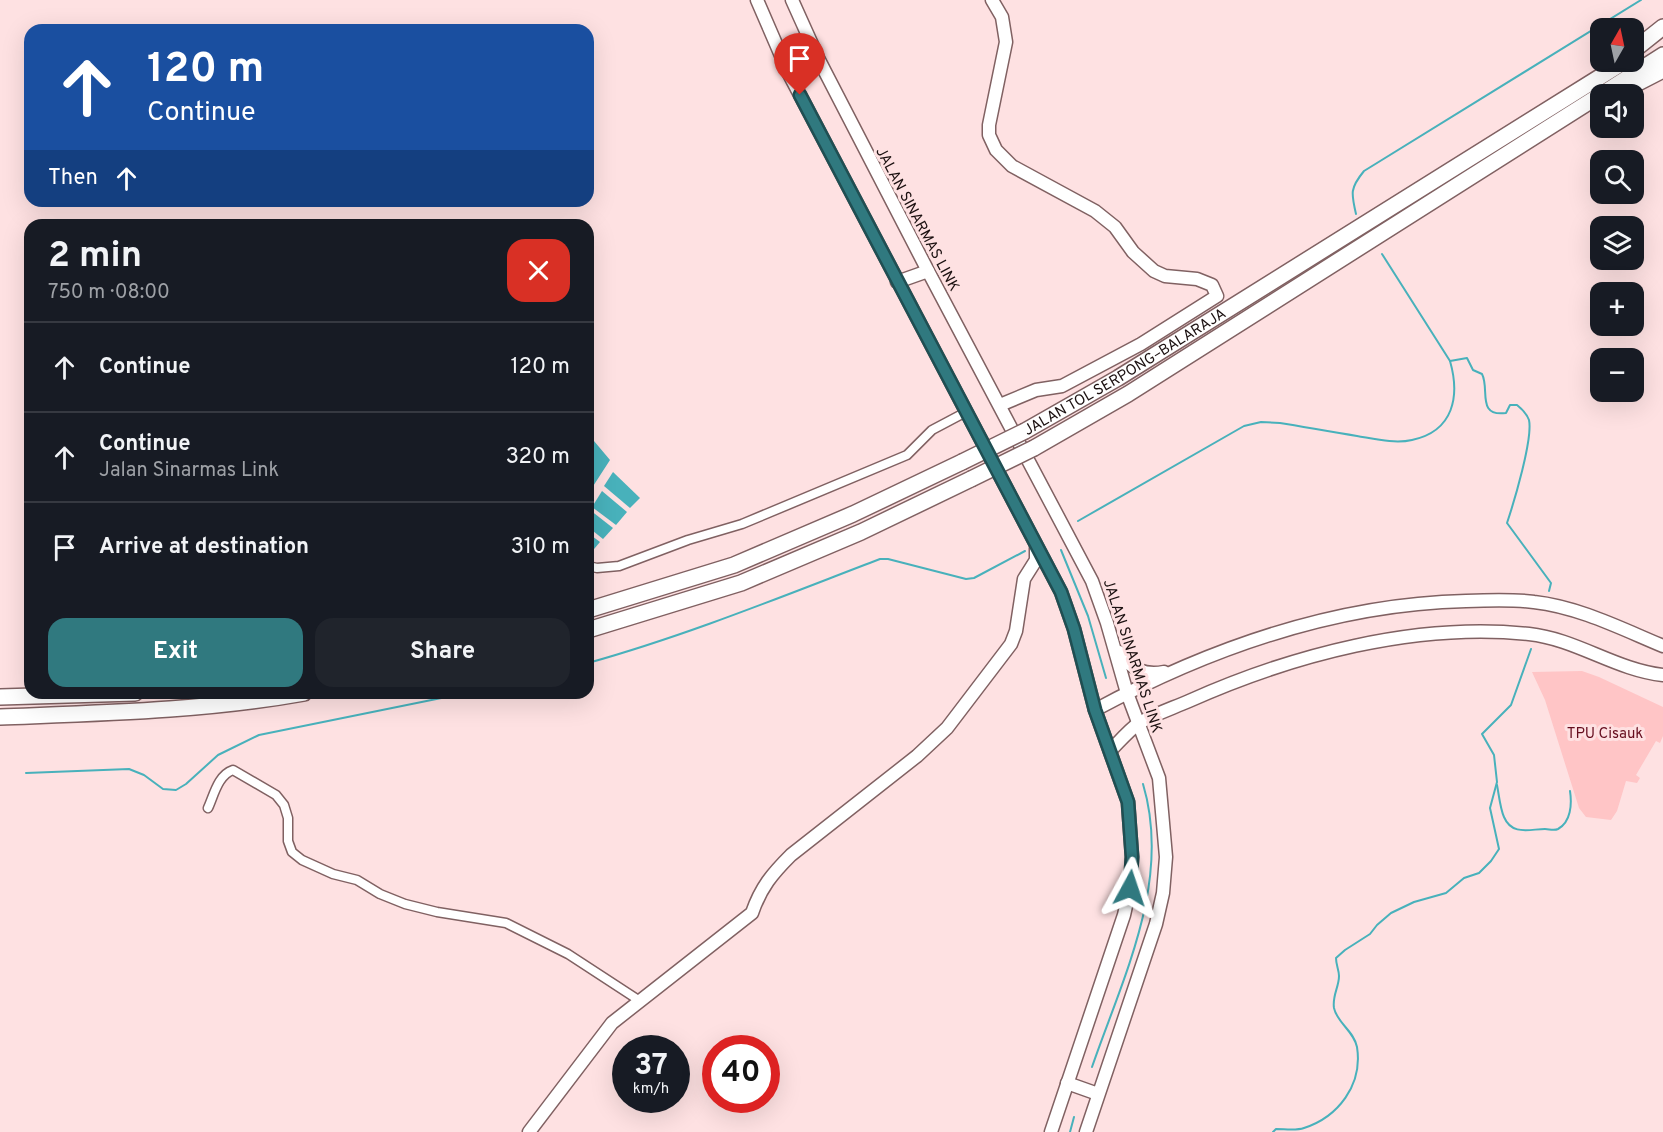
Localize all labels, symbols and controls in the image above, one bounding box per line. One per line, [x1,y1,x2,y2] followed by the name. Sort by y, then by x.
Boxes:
[1590,18,1644,72] north arrow
[1590,18,1644,402] map controls
[774,33,825,95] pin
[783,42,816,75] icon: arrive
[147,44,264,97] text: 120 m
[48,48,126,126] icon: ahead
[1590,84,1644,138] button: sound
[147,96,256,130] text: Continue
[871,144,963,295] street label: JALAN SINARMAS LINK
[1590,150,1644,204] button: search
[110,162,143,195] icon: ahead
[48,165,98,192] text: Then
[1590,216,1644,270] button: layers
[48,234,142,280] text: 2 min
[507,239,570,302] button: close
[48,280,170,306] text: 750 m · 08:00
[1590,282,1644,336] button: +
[1021,305,1230,441] street label: JALAN TOL SERPONG–BALARAJA
[1590,348,1644,402] button: −
[48,351,81,384] icon: ahead
[99,354,190,381] text: Continue
[510,354,570,381] text: 120 m
[99,431,190,458] text: Continue
[48,441,81,474] icon: ahead
[506,444,570,471] text: 320 m
[99,458,279,484] text: Jalan Sinarmas Link
[48,531,81,564] icon: arrive
[99,534,309,561] text: Arrive at destination
[511,534,570,561] text: 310 m
[1098,577,1165,736] street label: JALAN SINARMAS LINK
[48,618,303,687] button: Exit
[315,618,570,687] button: Share
[1567,725,1643,744] park label: TPU Cisauk
[1098,856,1162,920] position arrow
[702,1035,780,1113] speed limit sign: 40
[634,1048,668,1085] text: 37
[633,1080,669,1099] text: km/h

